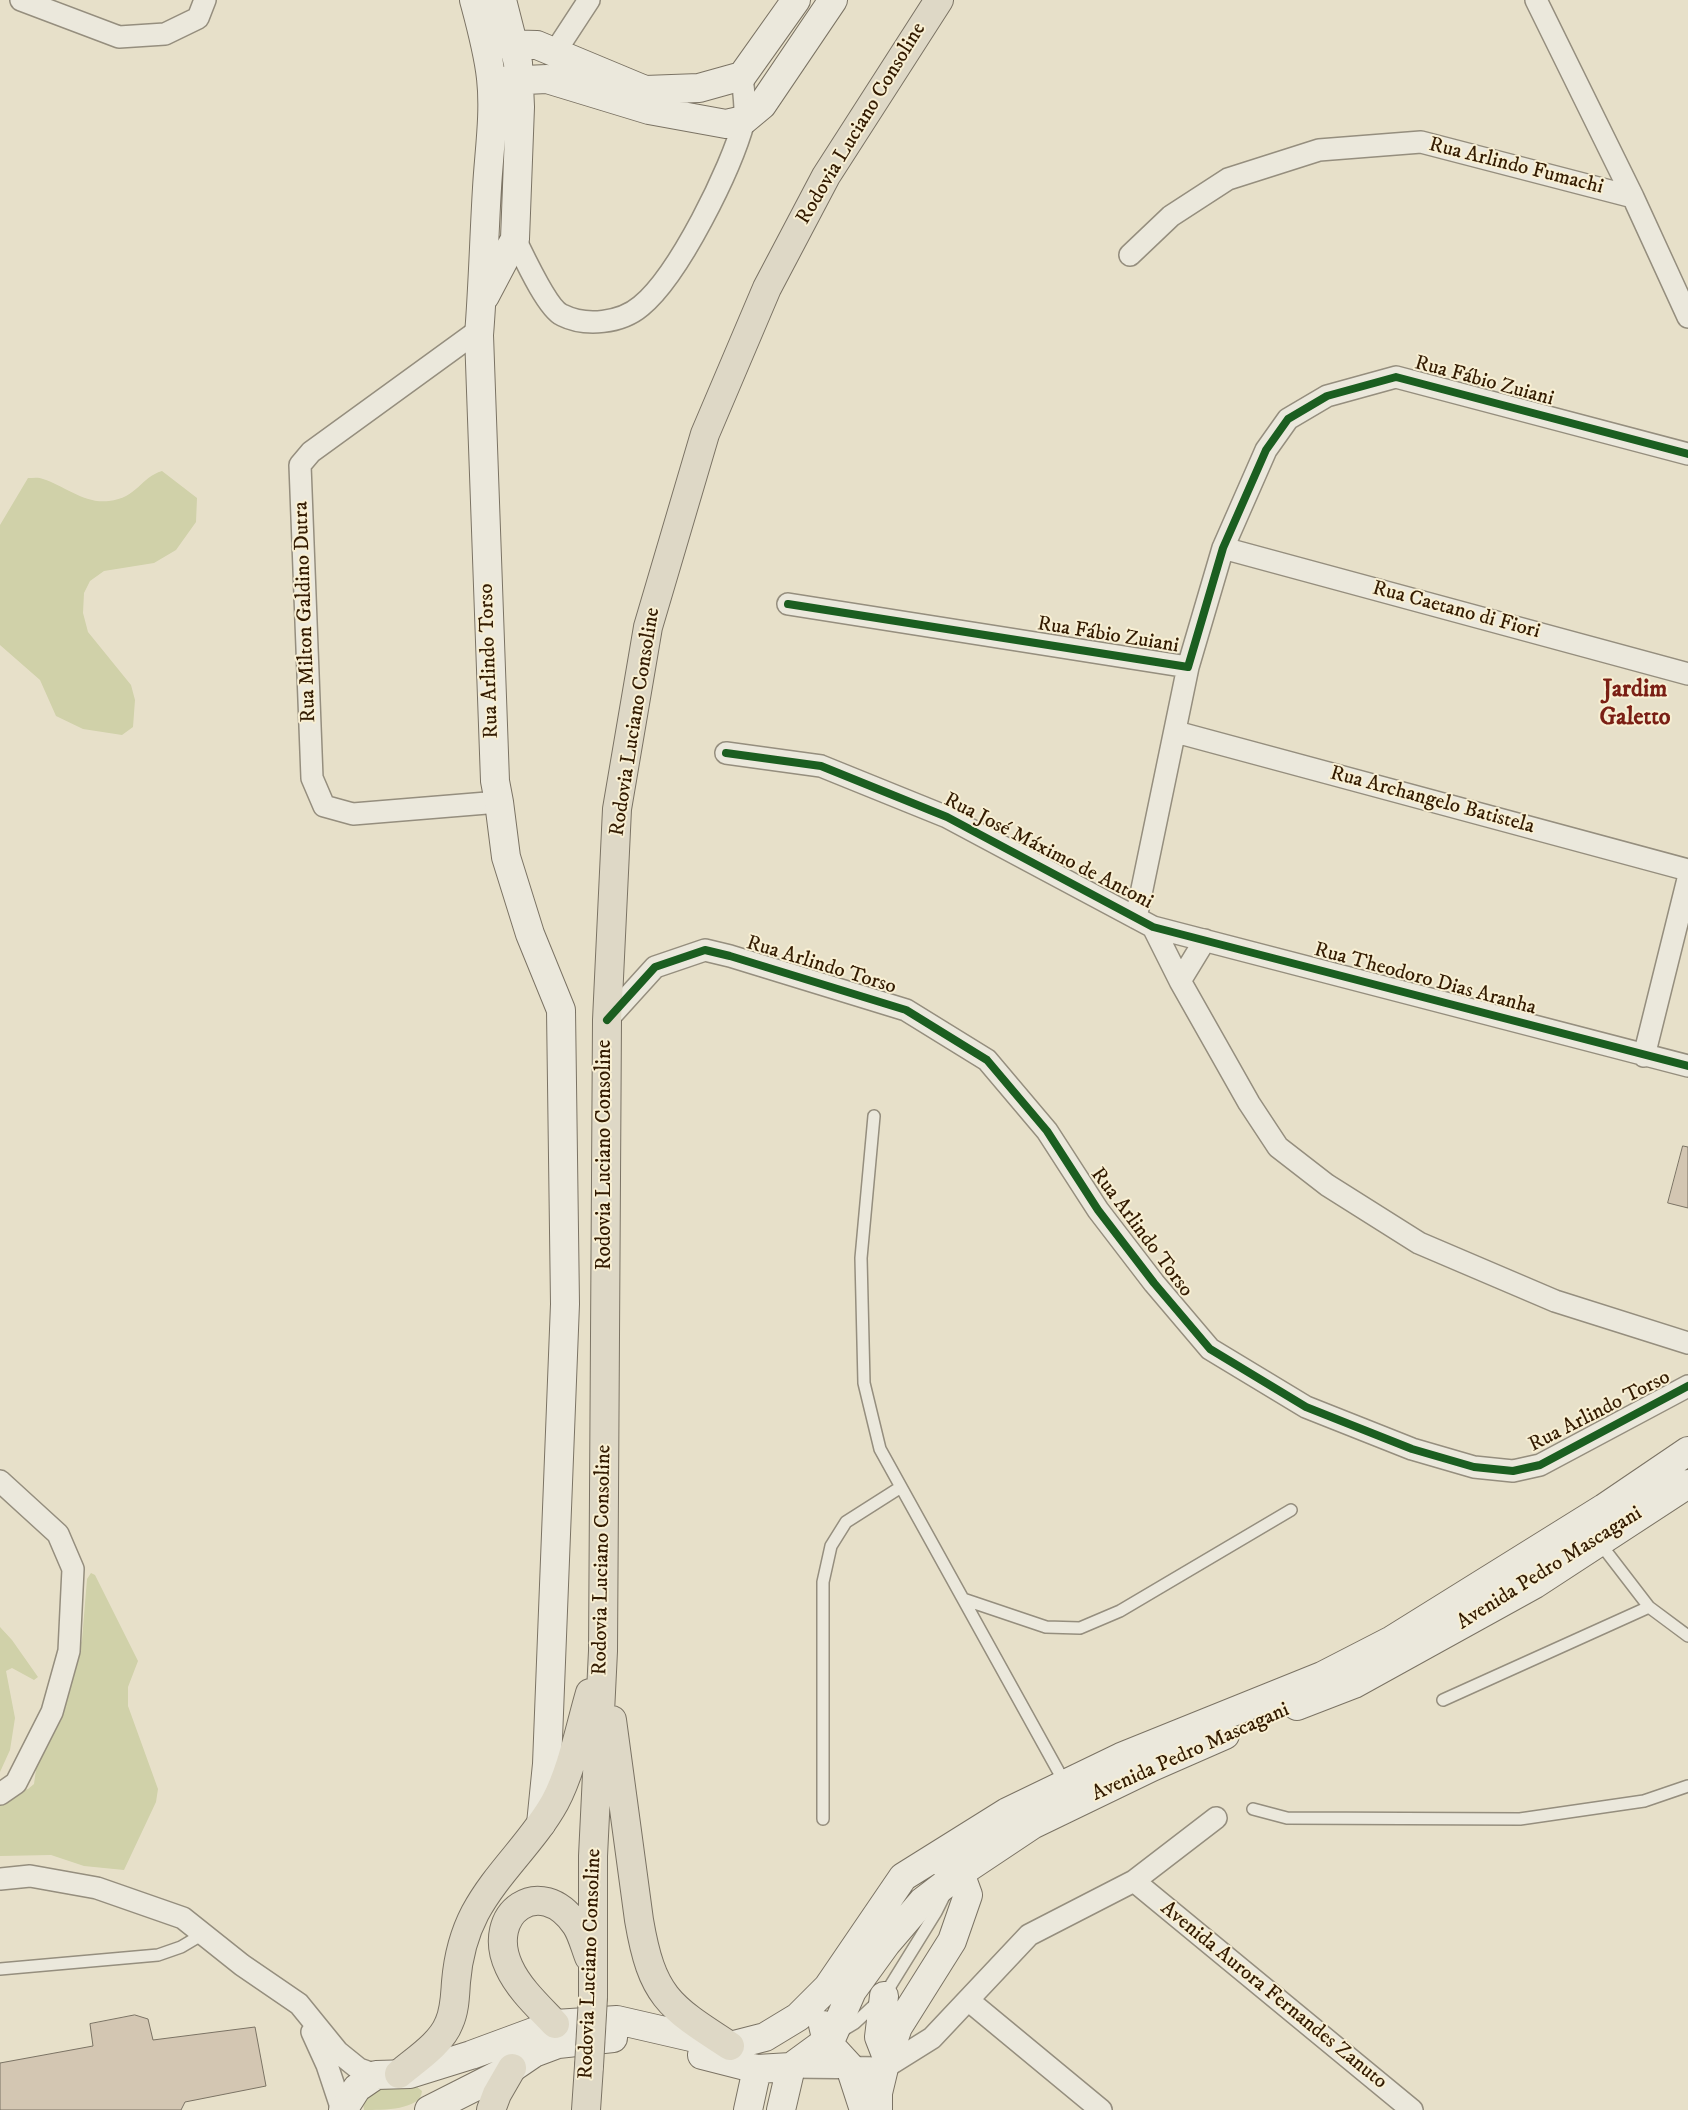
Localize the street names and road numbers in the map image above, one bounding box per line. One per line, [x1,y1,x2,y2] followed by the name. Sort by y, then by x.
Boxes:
[792,19,932,229] street label: Rodovia Luciano Consoline
[1426,133,1606,201] street label: Rua Arlindo Fumachi
[1412,351,1556,413] street label: Rua Fábio Zuiani
[290,501,322,723] street label: Rua Milton Galdino Dutra
[1369,577,1543,645] street label: Rua Caetano di Fiori
[475,583,505,739] street label: Rua Arlindo Torso
[606,606,666,838] street label: Rodovia Luciano Consoline
[1035,612,1181,660] street label: Rua Fábio Zuiani
[1327,762,1537,840] street label: Rua Archangelo Batistela
[939,788,1157,916] street label: Rua José Máximo de Antoni
[743,931,899,1001] street label: Rua Arlindo Torso
[1311,938,1539,1022] street label: Rua Theodoro Dias Aranha
[593,1040,619,1270] street label: Rodovia Luciano Consoline
[1084,1163,1198,1303] street label: Rua Arlindo Torso
[1525,1366,1675,1458] street label: Rua Arlindo Torso
[588,1444,618,1676] street label: Rodovia Luciano Consoline
[1453,1502,1647,1636] street label: Avenida Pedro Mascagani
[1088,1698,1294,1808] street label: Avenida Pedro Mascagani
[574,1848,608,2080] street label: Rodovia Luciano Consoline
[1154,1897,1392,2095] street label: Avenida Aurora Fernandes Zanuto

